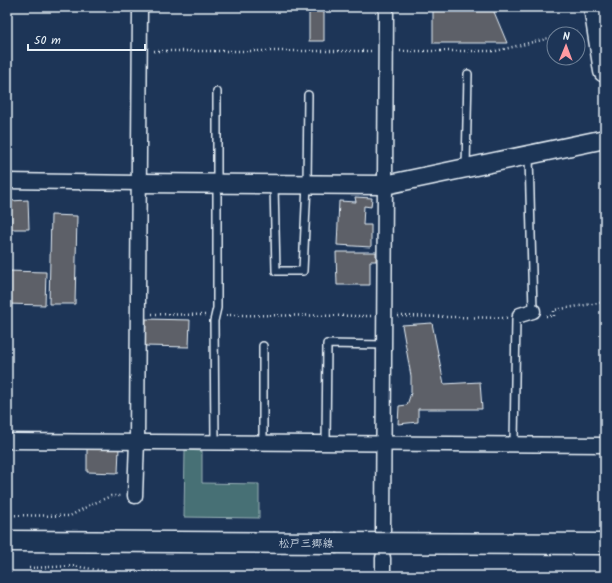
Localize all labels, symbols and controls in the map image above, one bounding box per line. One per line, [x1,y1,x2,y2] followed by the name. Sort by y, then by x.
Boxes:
[28,26,145,52] scale bar
[546,26,586,66] north arrow
[563,28,570,46] text: N
[34,31,61,50] text: 50 m
[279,535,334,553] street label: 松戸三郷線

